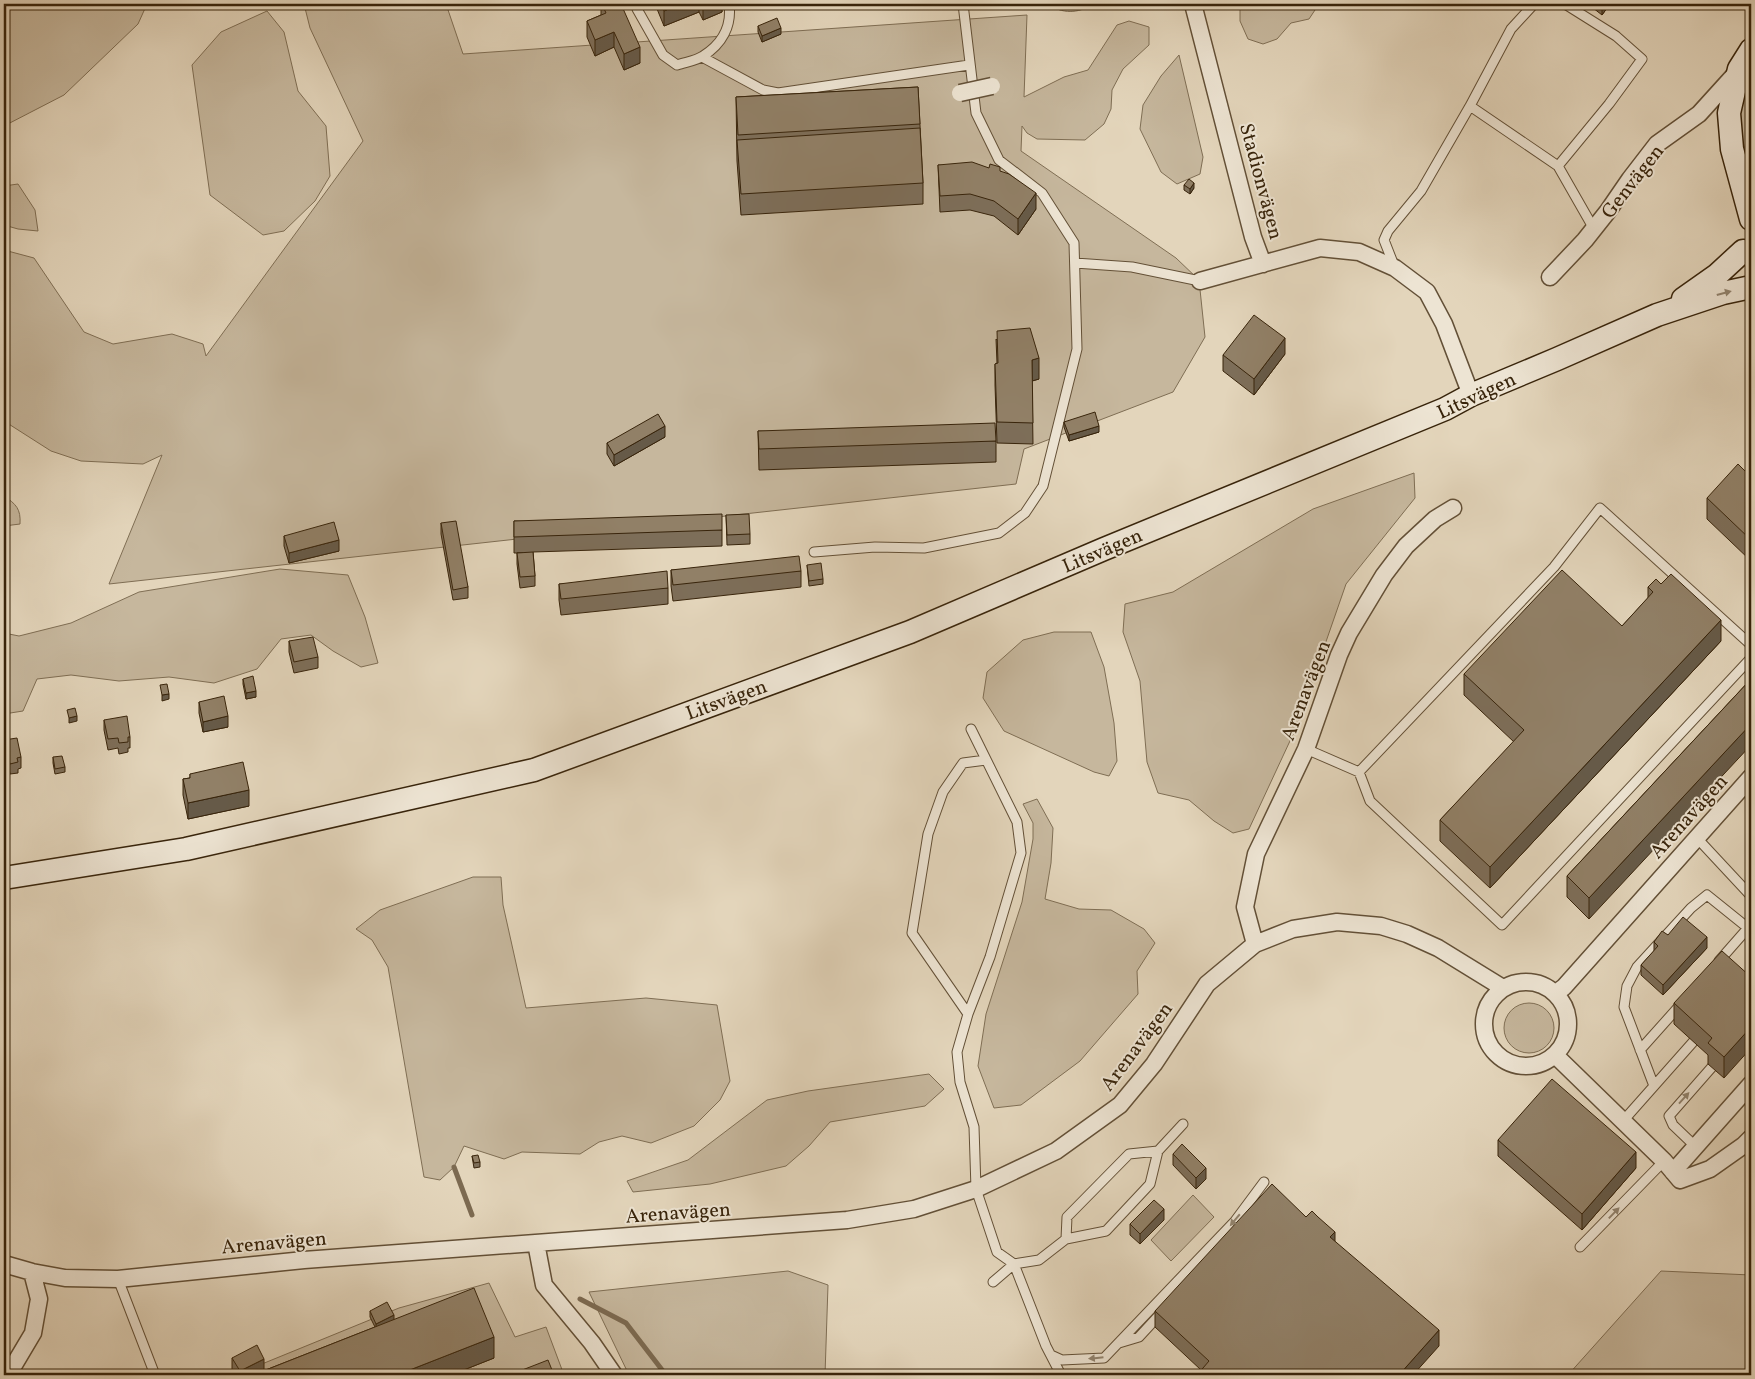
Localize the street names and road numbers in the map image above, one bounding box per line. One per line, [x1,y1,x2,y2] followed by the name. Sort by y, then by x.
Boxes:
[1231,120,1289,243] street label: Stadionvägen
[1596,139,1672,225] street label: Genvägen
[1433,366,1521,427] street label: Litsvägen
[1058,522,1147,581] street label: Litsvägen
[1275,636,1339,745] street label: Arenavägen
[682,673,771,728] street label: Litsvägen
[1644,769,1735,866] street label: Arenavägen
[1095,997,1181,1098] street label: Arenavägen
[625,1196,732,1232] street label: Arenavägen
[220,1225,328,1263] street label: Arenavägen

